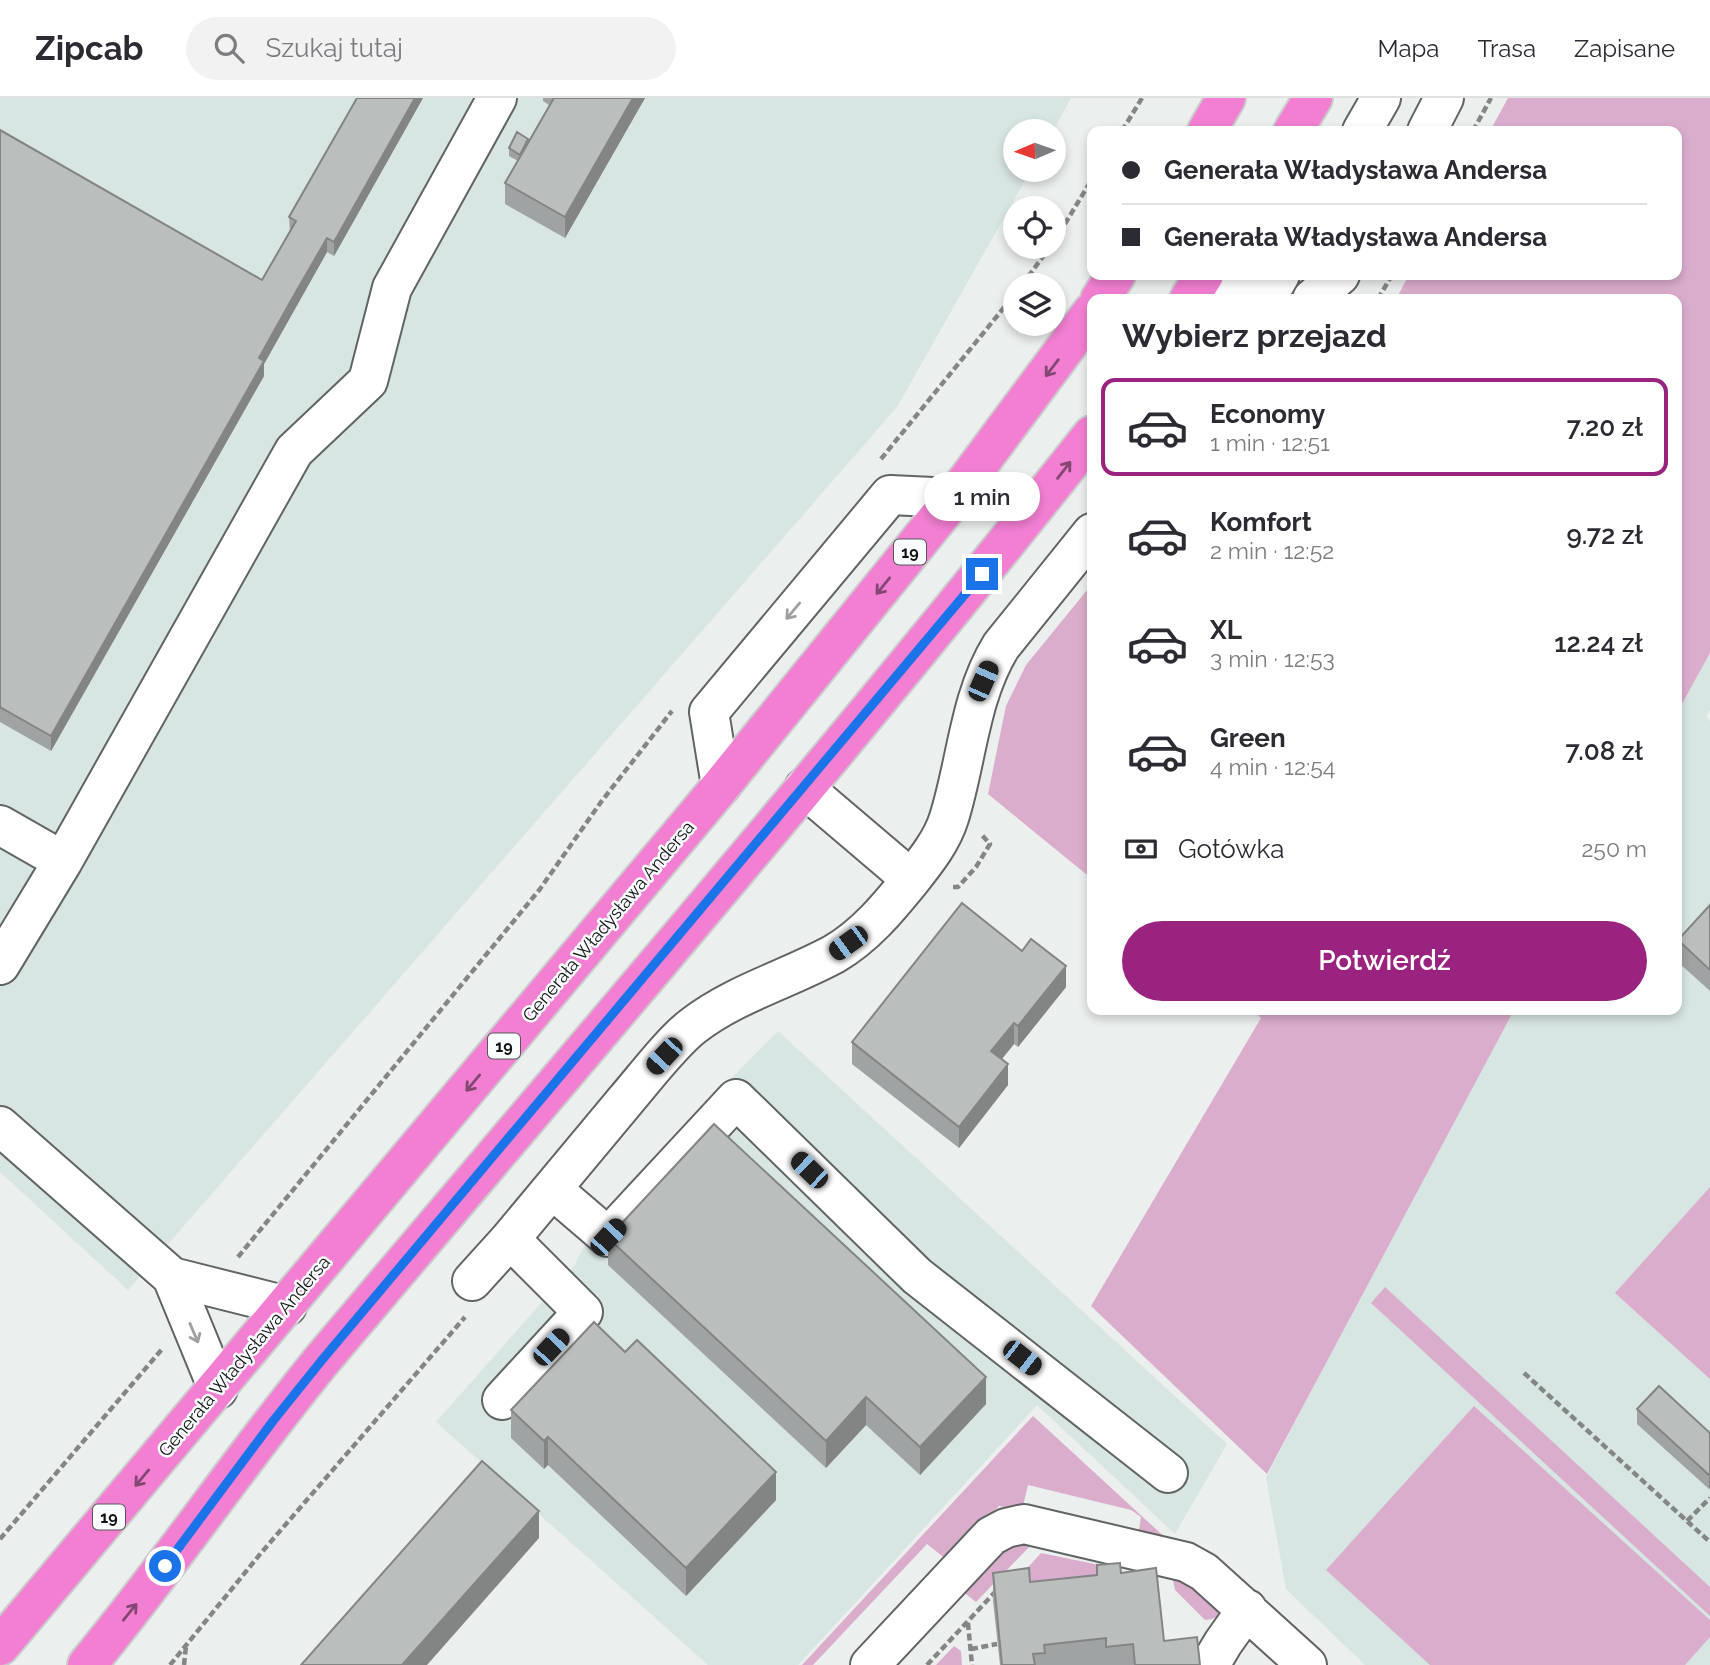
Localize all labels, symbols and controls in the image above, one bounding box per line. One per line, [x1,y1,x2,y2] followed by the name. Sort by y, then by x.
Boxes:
[186,17,676,80] search box
[35,29,144,68] text: Zipcab
[210,29,248,67] icon: search
[266,33,403,63] text: Szukaj tutaj
[1378,34,1439,63] text: Mapa
[1477,34,1536,63] text: Trasa
[1574,34,1675,63] text: Zapisane
[1003,119,1066,182] north arrow
[1003,119,1066,336] map controls
[1164,155,1547,185] text: Generała Władysława Andersa
[1003,196,1066,259] button: locate
[1164,222,1547,252] text: Generała Władysława Andersa
[1003,273,1066,336] button: layers
[1122,317,1387,354] text: Wybierz przejazd
[1045,358,1060,376] one-way arrow
[1126,396,1189,459] icon: car
[1210,399,1325,429] text: Economy
[1567,412,1643,442] text: 7.20 zł
[1210,429,1330,456] text: 1 min · 12:51
[1057,461,1072,480] one-way arrow
[924,472,1040,522] callout: 1 min
[953,483,1011,510] text: 1 min
[1126,504,1189,567] icon: car
[1210,507,1312,537] text: Komfort
[1566,520,1643,550] text: 9.72 zł
[1210,537,1334,564] text: 2 min · 12:52
[894,540,926,565] road number: 19
[966,558,998,590] route end
[875,576,890,594] one-way arrow
[785,602,801,620] one-way arrow
[1126,612,1189,675] icon: car
[1210,615,1242,645] text: XL
[1554,628,1643,658] text: 12.24 zł
[1210,645,1335,672] text: 3 min · 12:53
[965,658,1002,704] car
[1126,720,1189,783] icon: car
[1210,723,1286,753] text: Green
[1565,736,1643,766] text: 7.08 zł
[1210,753,1335,780] text: 4 min · 12:54
[518,817,698,1025] street label: Generała Władysława Andersa
[1122,830,1160,868] icon: cash
[1178,834,1284,864] text: Gotówka
[1581,835,1647,862] text: 250 m
[1122,921,1647,1001] button: Potwierdź
[825,922,872,964] car
[642,1033,687,1079] car
[488,1034,520,1058] road number: 19
[465,1074,481,1092] one-way arrow
[787,1148,832,1192] car
[586,1214,631,1260] car
[154,1252,334,1460] street label: Generała Władysława Andersa
[188,1322,201,1343] one-way arrow
[529,1324,574,1370] car
[999,1337,1046,1379] car
[134,1469,150,1487] one-way arrow
[93,1504,125,1530] road number: 19
[149,1550,181,1582] route start
[123,1604,138,1622] one-way arrow

